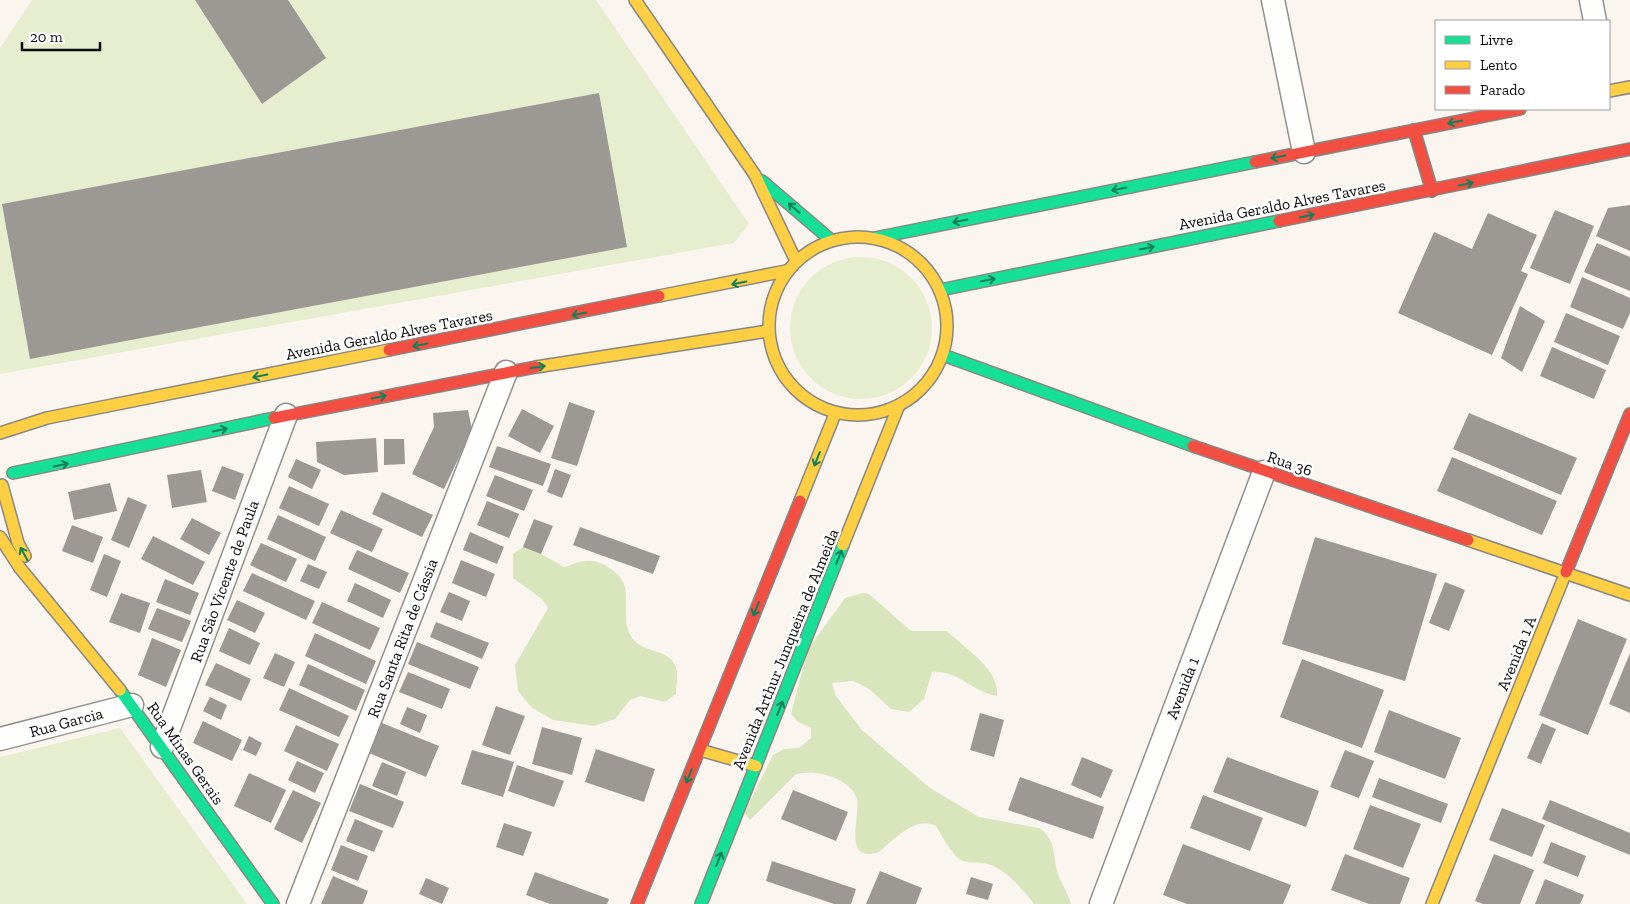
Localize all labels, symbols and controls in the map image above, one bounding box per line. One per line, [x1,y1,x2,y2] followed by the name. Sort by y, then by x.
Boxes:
[22,20,100,52] scale bar
[1435,20,1610,110] legend
[30,28,63,46] text: 20 m
[1480,31,1513,49] text: Livre
[1480,56,1517,74] text: Lento
[1480,81,1526,99] text: Parado
[1447,117,1463,127] one-way arrow
[1271,153,1287,162] one-way arrow
[1177,175,1387,234] street label: Avenida Geraldo Alves Tavares
[1457,178,1473,188] one-way arrow
[1111,185,1127,194] one-way arrow
[788,203,801,214] one-way arrow
[1298,211,1314,220] one-way arrow
[952,216,968,226] one-way arrow
[1139,243,1155,252] one-way arrow
[979,275,995,284] one-way arrow
[731,278,747,288] one-way arrow
[284,305,494,364] street label: Avenida Geraldo Alves Tavares
[571,309,587,319] one-way arrow
[412,341,428,350] one-way arrow
[530,361,546,371] one-way arrow
[252,372,268,381] one-way arrow
[370,391,386,401] one-way arrow
[211,424,227,434] one-way arrow
[1265,447,1315,480] street label: Rua 36
[812,451,821,466] one-way arrow
[52,459,68,469] one-way arrow
[186,497,263,665] street label: Rua São Vicente de Paula
[728,526,843,772] street label: Avenida Arthur Junqueira de Almeida
[19,546,29,561] one-way arrow
[835,550,845,565] one-way arrow
[363,556,442,720] street label: Rua Santa Rita de Cássia
[751,602,760,617] one-way arrow
[1493,613,1540,693] street label: Avenida 1 A
[1162,654,1203,722] street label: Avenida 1
[143,698,228,808] street label: Rua Minas Gerais
[775,701,785,716] one-way arrow
[27,703,105,741] street label: Rua Garcia
[684,768,693,783] one-way arrow
[715,852,725,867] one-way arrow

